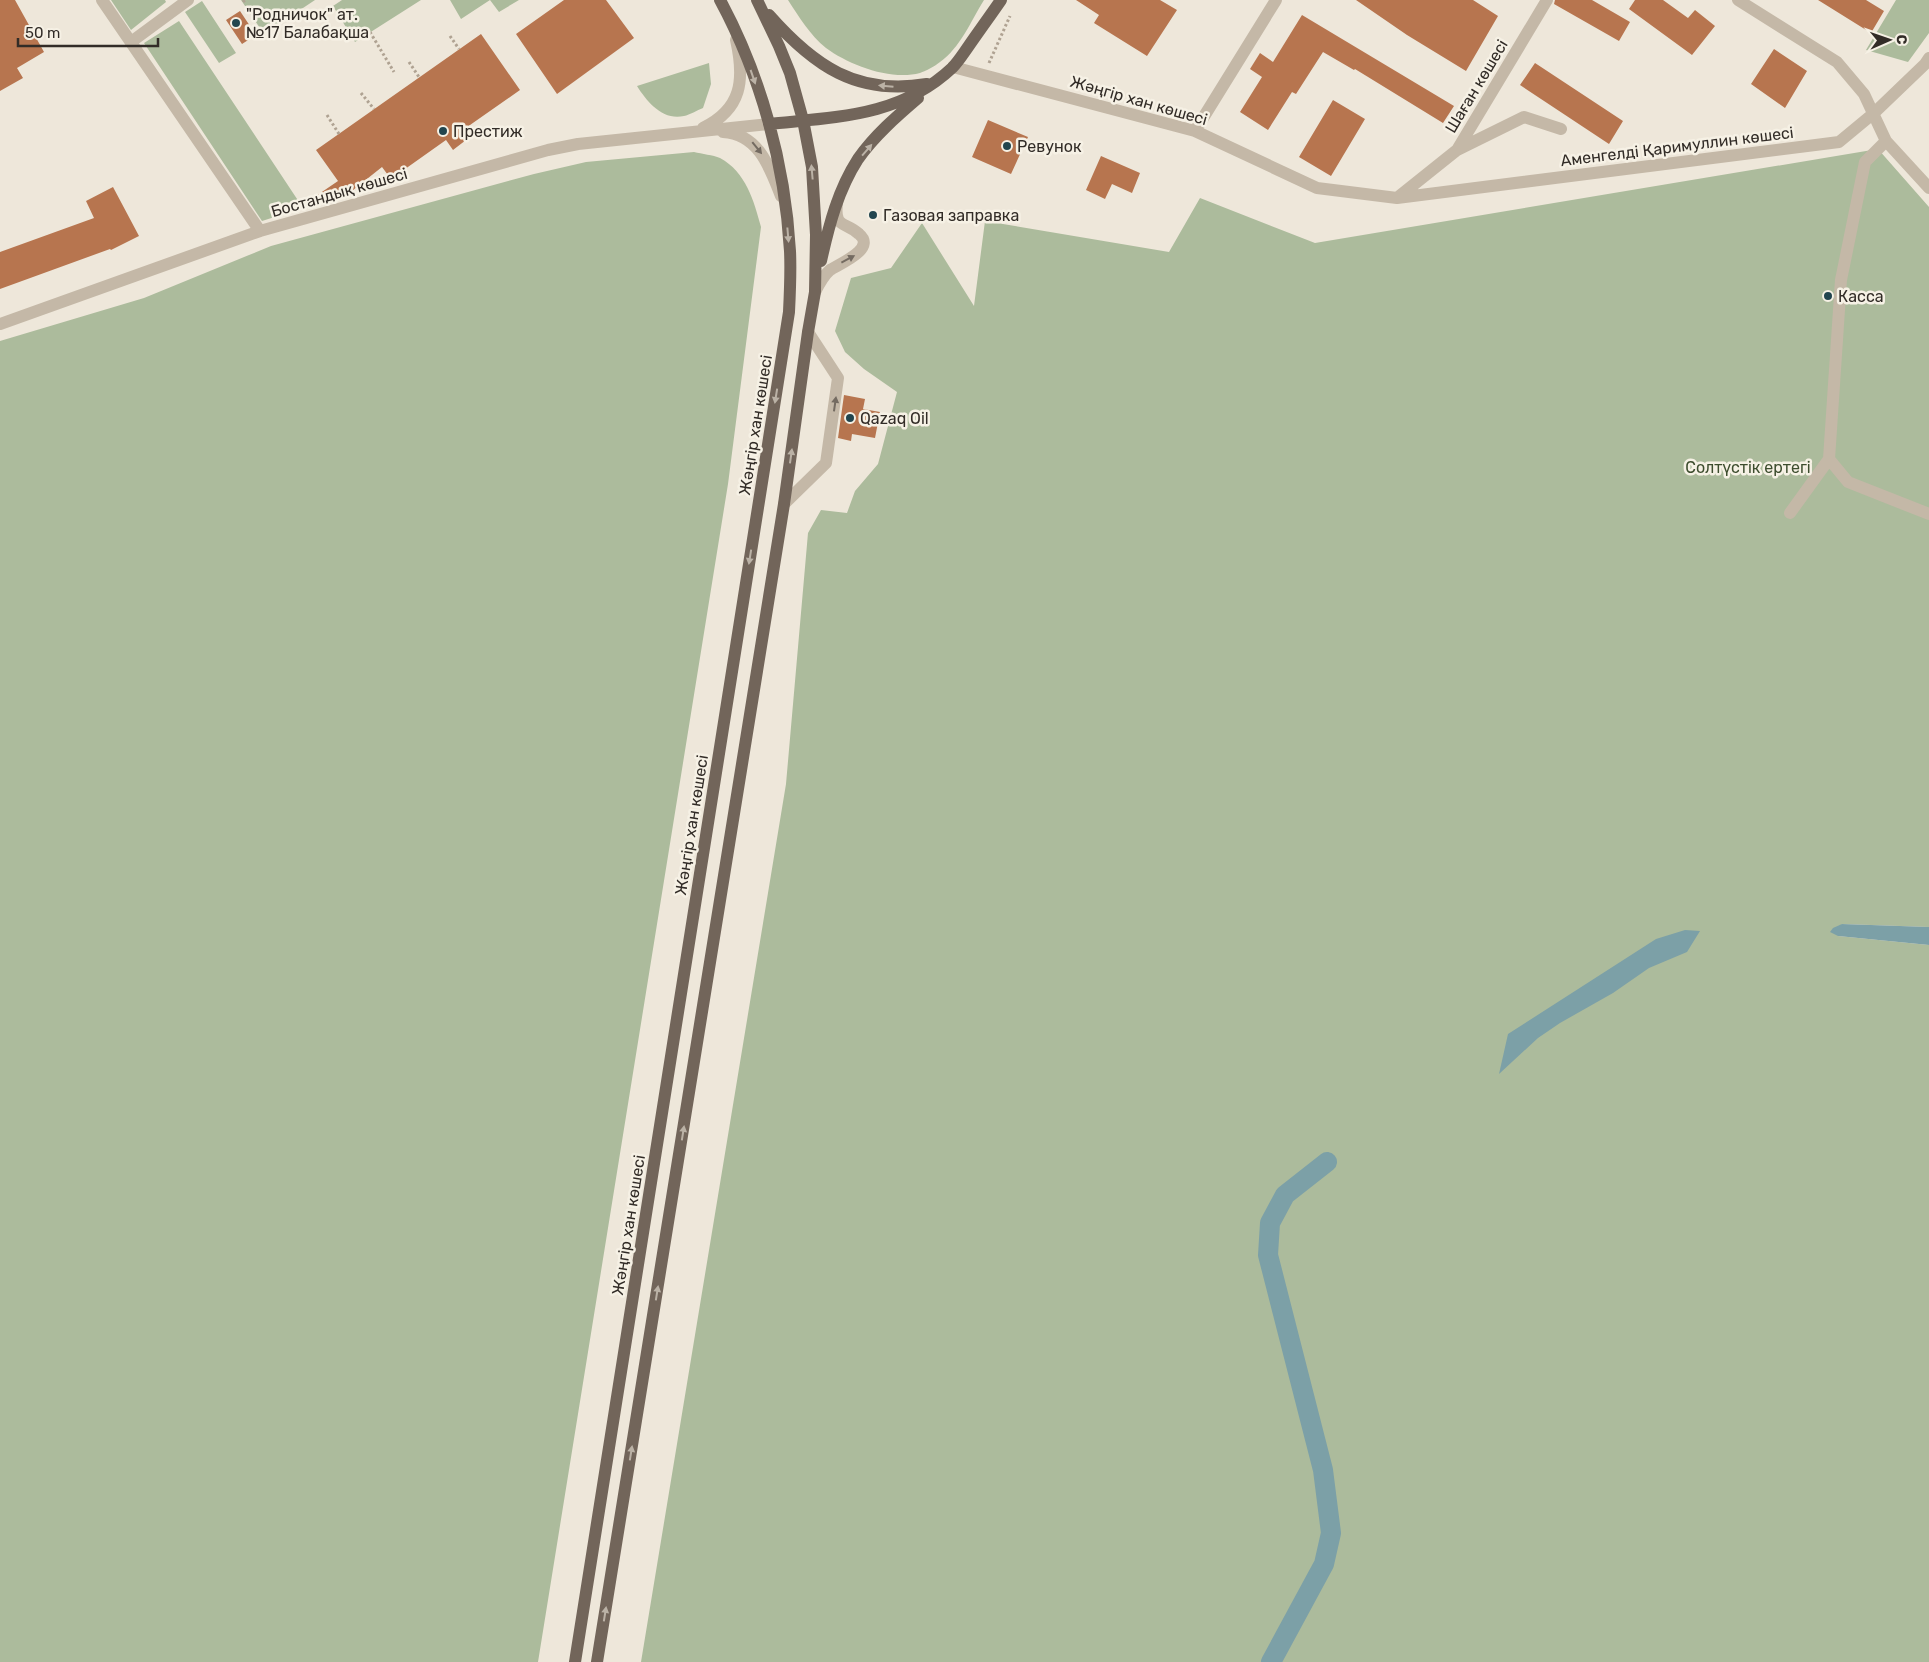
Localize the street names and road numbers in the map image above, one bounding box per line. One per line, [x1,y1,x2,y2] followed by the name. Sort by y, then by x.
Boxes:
[1441,36,1512,136] street label: Шаған көшесі
[1068,72,1210,129] street label: Жәңгір хан көшесі
[1559,123,1795,170] street label: Аменгелді Қаримуллин көшесі
[269,164,409,221] street label: Бостандық көшесі
[735,353,776,497] street label: Жәңгір хан көшесі
[671,753,712,897] street label: Жәңгір хан көшесі
[608,1153,649,1297] street label: Жәңгір хан көшесі

